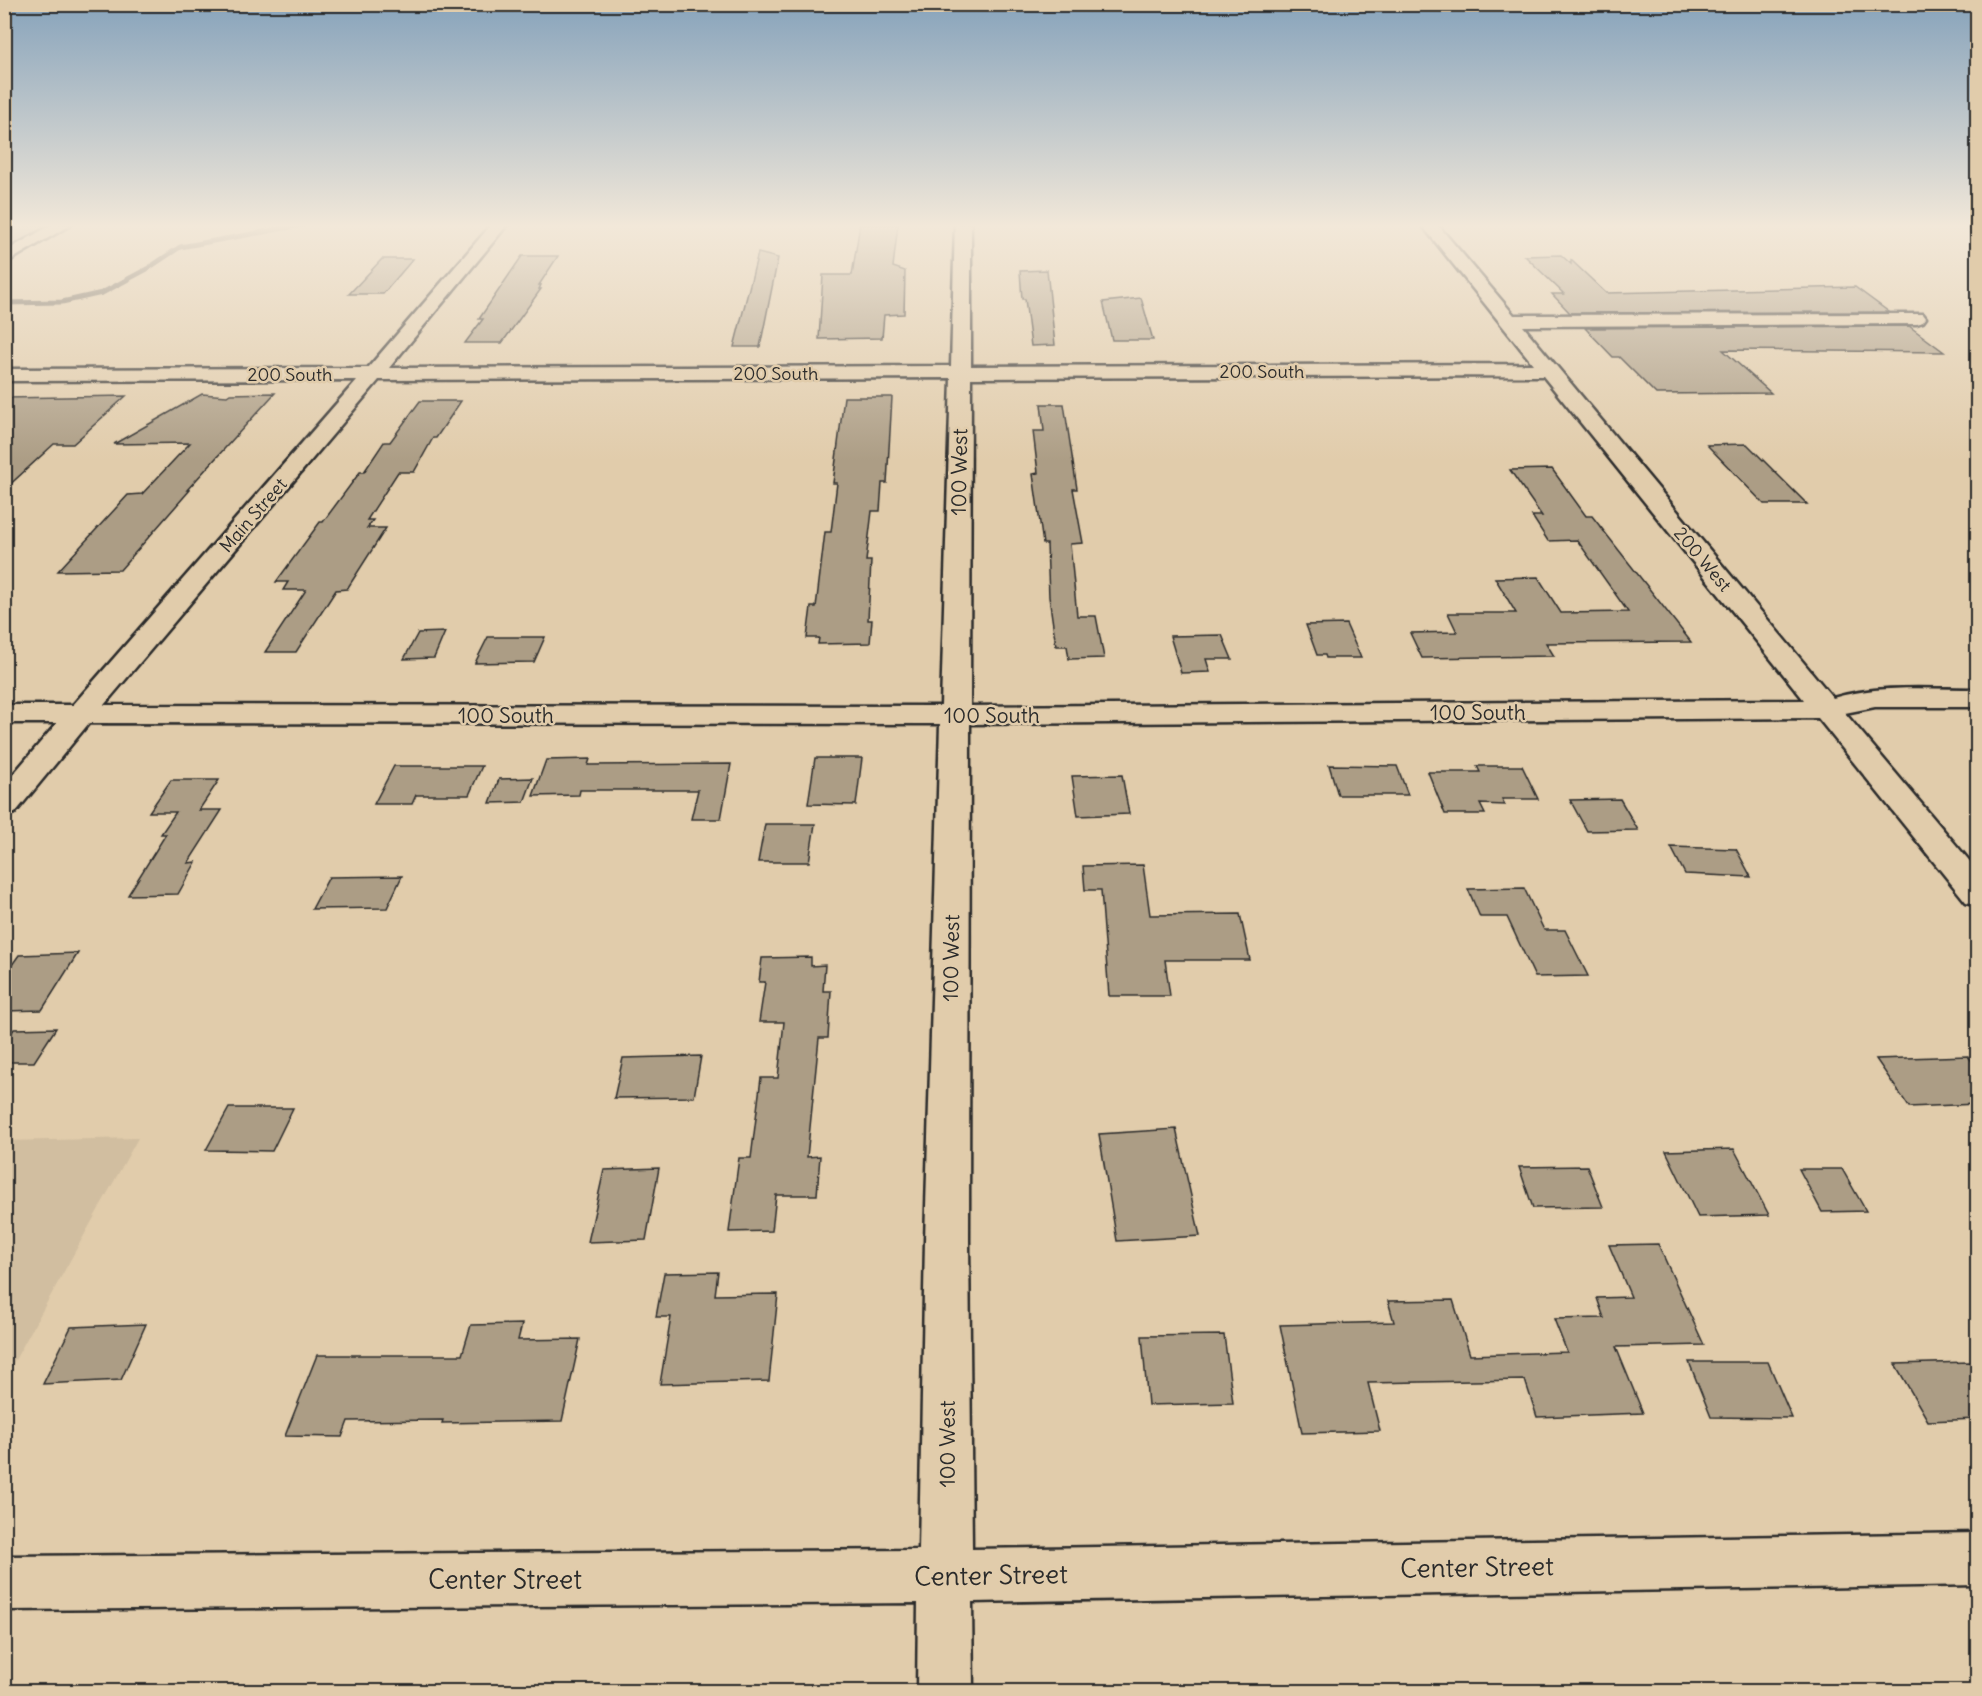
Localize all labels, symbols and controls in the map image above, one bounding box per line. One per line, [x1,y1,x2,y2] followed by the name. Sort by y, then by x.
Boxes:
[1220,360,1304,383] street label: 200 South
[734,362,818,385] street label: 200 South
[248,363,332,386] street label: 200 South
[945,428,973,516] street label: 100 West
[214,473,292,557] street label: Main Street
[1669,522,1737,596] street label: 200 West
[1430,699,1526,726] street label: 100 South
[458,702,554,729] street label: 100 South
[944,702,1040,729] street label: 100 South
[937,914,965,1002] street label: 100 West
[934,1400,961,1488] street label: 100 West
[1400,1549,1554,1585] street label: Center Street
[914,1557,1068,1593] street label: Center Street
[428,1563,582,1596] street label: Center Street

